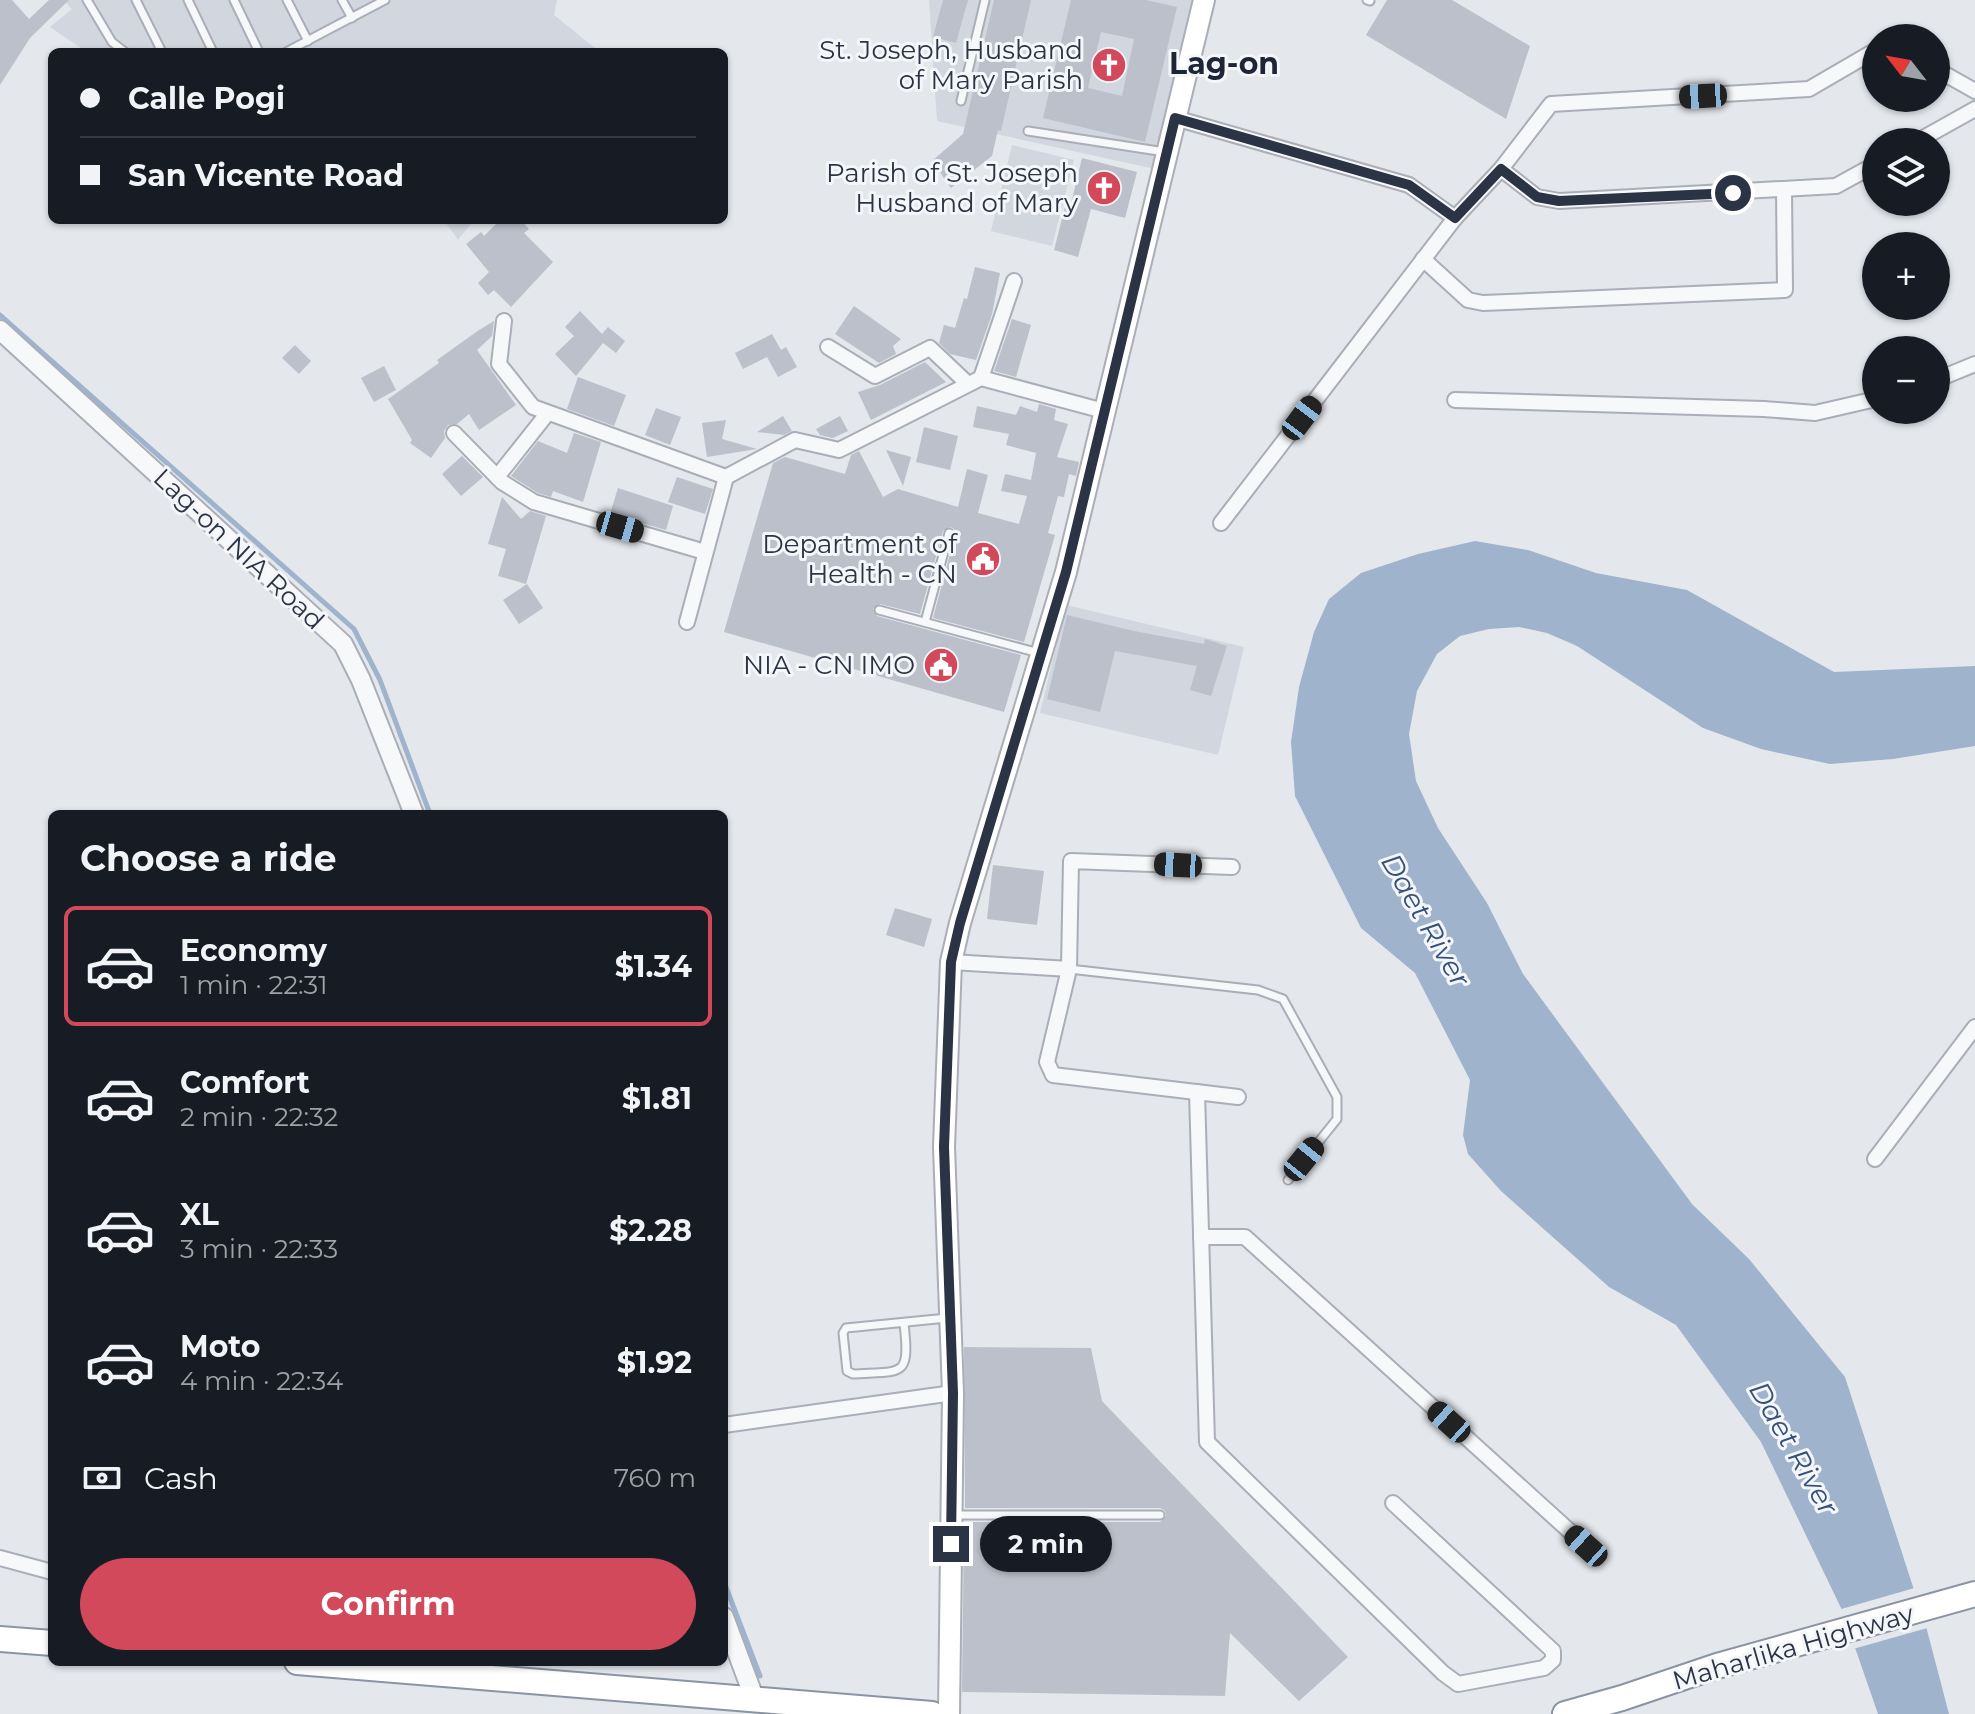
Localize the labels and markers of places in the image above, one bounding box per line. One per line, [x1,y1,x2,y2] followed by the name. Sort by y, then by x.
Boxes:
[819,34,1083,96] place label: St. Joseph, Husband of Mary Parish
[1090,46,1128,84] church icon: St. Joseph, Husband of Mary Parish
[826,157,1079,219] place label: Parish of St. Joseph Husband of Mary
[1085,169,1123,207] church icon: Parish of St. Joseph Husband of Mary
[762,528,958,590] place label: Department of Health - CN
[964,540,1002,578] public building icon: Department of Health - CN
[922,646,960,684] public building icon: NIA - CN IMO
[743,649,915,681] place label: NIA - CN IMO

